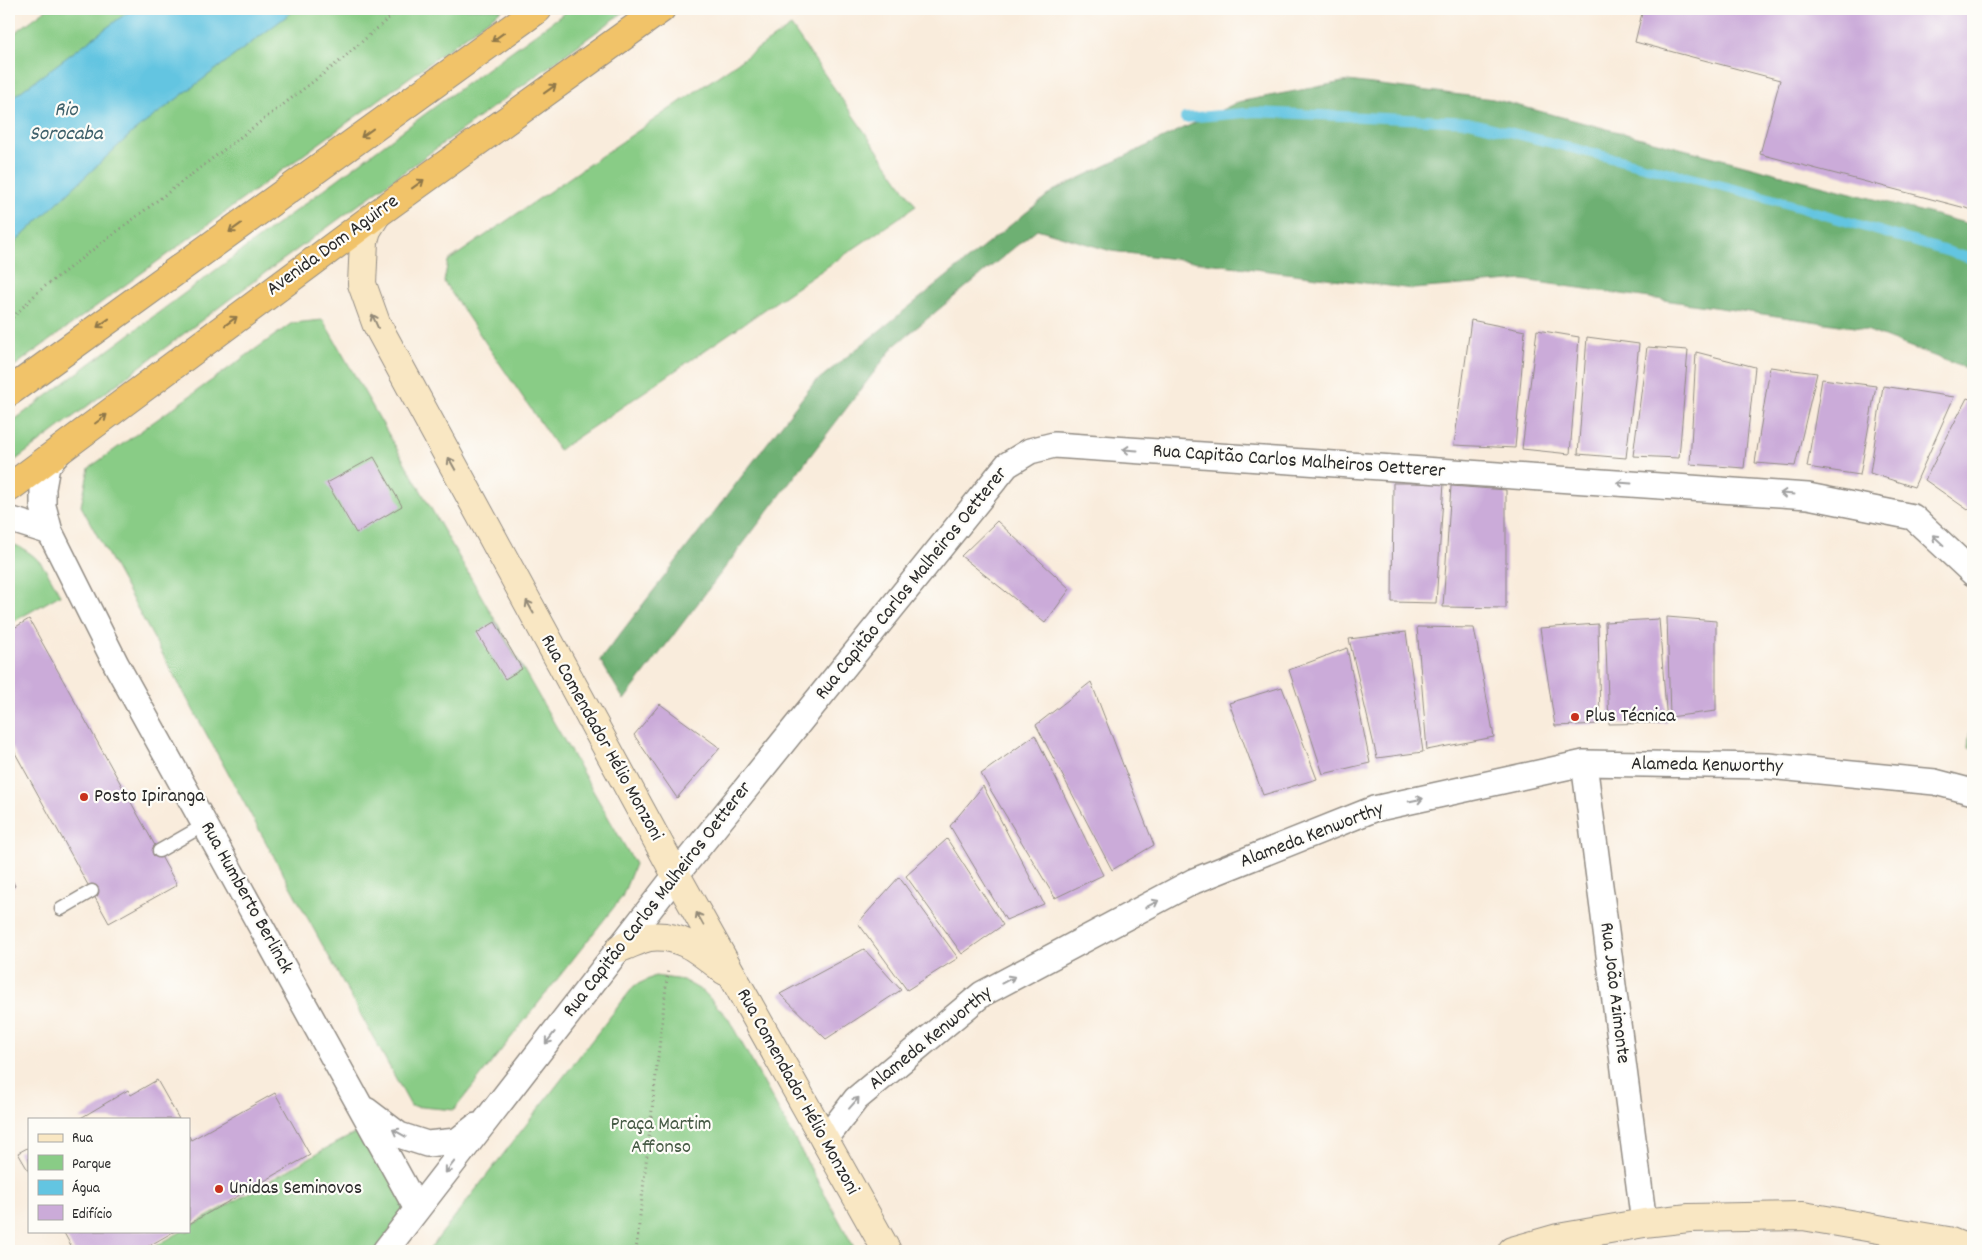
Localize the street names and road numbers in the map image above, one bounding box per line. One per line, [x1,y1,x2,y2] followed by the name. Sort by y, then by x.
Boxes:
[261,188,405,304] street label: Avenida Dom Aguirre
[1152,438,1447,486] street label: Rua Capitão Carlos Malheiros Oetterer
[809,461,1015,707] street label: Rua Capitão Carlos Malheiros Oetterer
[533,630,670,847] street label: Rua Comendador Hélio Monzoni
[1631,751,1784,781] street label: Alameda Kenworthy
[557,776,760,1024] street label: Rua Capitão Carlos Malheiros Oetterer
[1236,795,1389,876] street label: Alameda Kenworthy
[192,817,300,979] street label: Rua Humberto Berlinck
[1591,921,1637,1065] street label: Rua João Azimonte
[863,980,1000,1098] street label: Alameda Kenworthy
[729,984,866,1201] street label: Rua Comendador Hélio Monzoni

